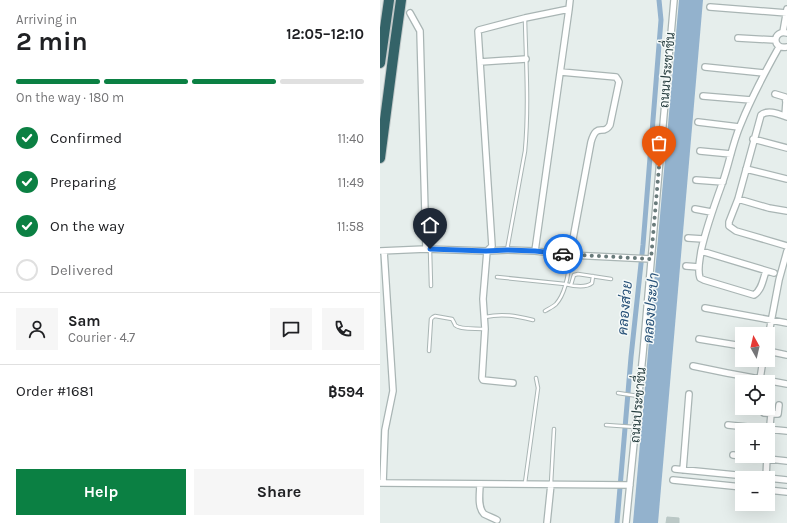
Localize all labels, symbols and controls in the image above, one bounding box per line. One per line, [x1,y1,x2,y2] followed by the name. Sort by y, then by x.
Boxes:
[16,12,77,27] text: Arriving in
[286,25,364,43] text: 12:05–12:10
[16,26,88,57] text: 2 min
[651,31,678,109] street label: ถนนประชาชื่น
[16,90,124,105] text: On the way · 180 m
[642,126,676,167] pin
[16,127,38,149] icon: check
[50,129,122,147] text: Confirmed
[337,131,364,146] text: 11:40
[648,132,670,154] icon: bag
[16,171,38,193] icon: check
[50,173,116,191] text: Preparing
[338,175,364,190] text: 11:49
[413,208,447,249] pin
[419,214,441,236] icon: home
[16,215,38,237] icon: check
[50,217,124,235] text: On the way
[337,219,364,234] text: 11:58
[543,234,583,274] courier
[552,243,574,265] icon: car
[50,261,114,279] text: Delivered
[639,272,663,344] water label: คลองประปา
[614,280,636,336] water label: คลองส่วย
[16,308,58,350] button: person
[270,308,312,350] button: chat
[322,308,364,350] button: phone
[68,312,101,330] text: Sam
[735,327,775,367] north arrow
[735,327,775,511] map controls
[68,330,135,345] text: Courier · 4.7
[622,366,649,444] street label: ถนนประชาชื่น
[735,375,775,415] button: locate
[16,382,94,400] text: Order #1681
[328,383,364,401] text: ฿594
[735,423,775,463] button: +
[16,469,186,515] button: Help
[194,469,364,515] button: Share
[735,471,775,511] button: −

